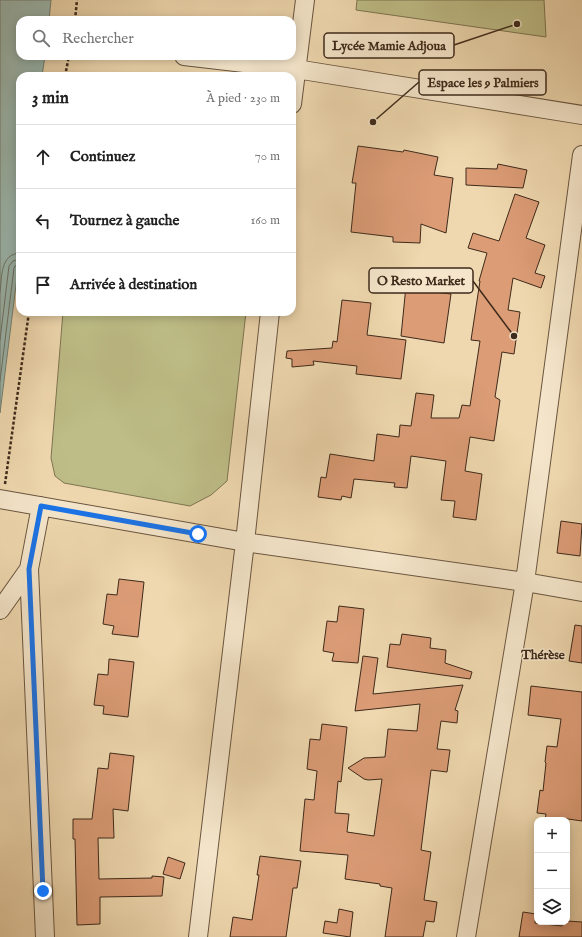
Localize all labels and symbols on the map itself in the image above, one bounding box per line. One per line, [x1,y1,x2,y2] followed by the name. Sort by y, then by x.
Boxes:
[324,33,454,58] callout: Lycée Mamie Adjoua
[331,38,446,55] text: Lycée Mamie Adjoua
[419,70,546,95] callout: Espace les 9 Palmiers
[427,75,539,92] text: Espace les 9 Palmiers
[369,268,473,293] callout: O Resto Market
[377,273,466,290] text: O Resto Market
[189,525,207,543] route start
[520,647,565,664] district label: Thérèse
[34,882,52,900] route end

